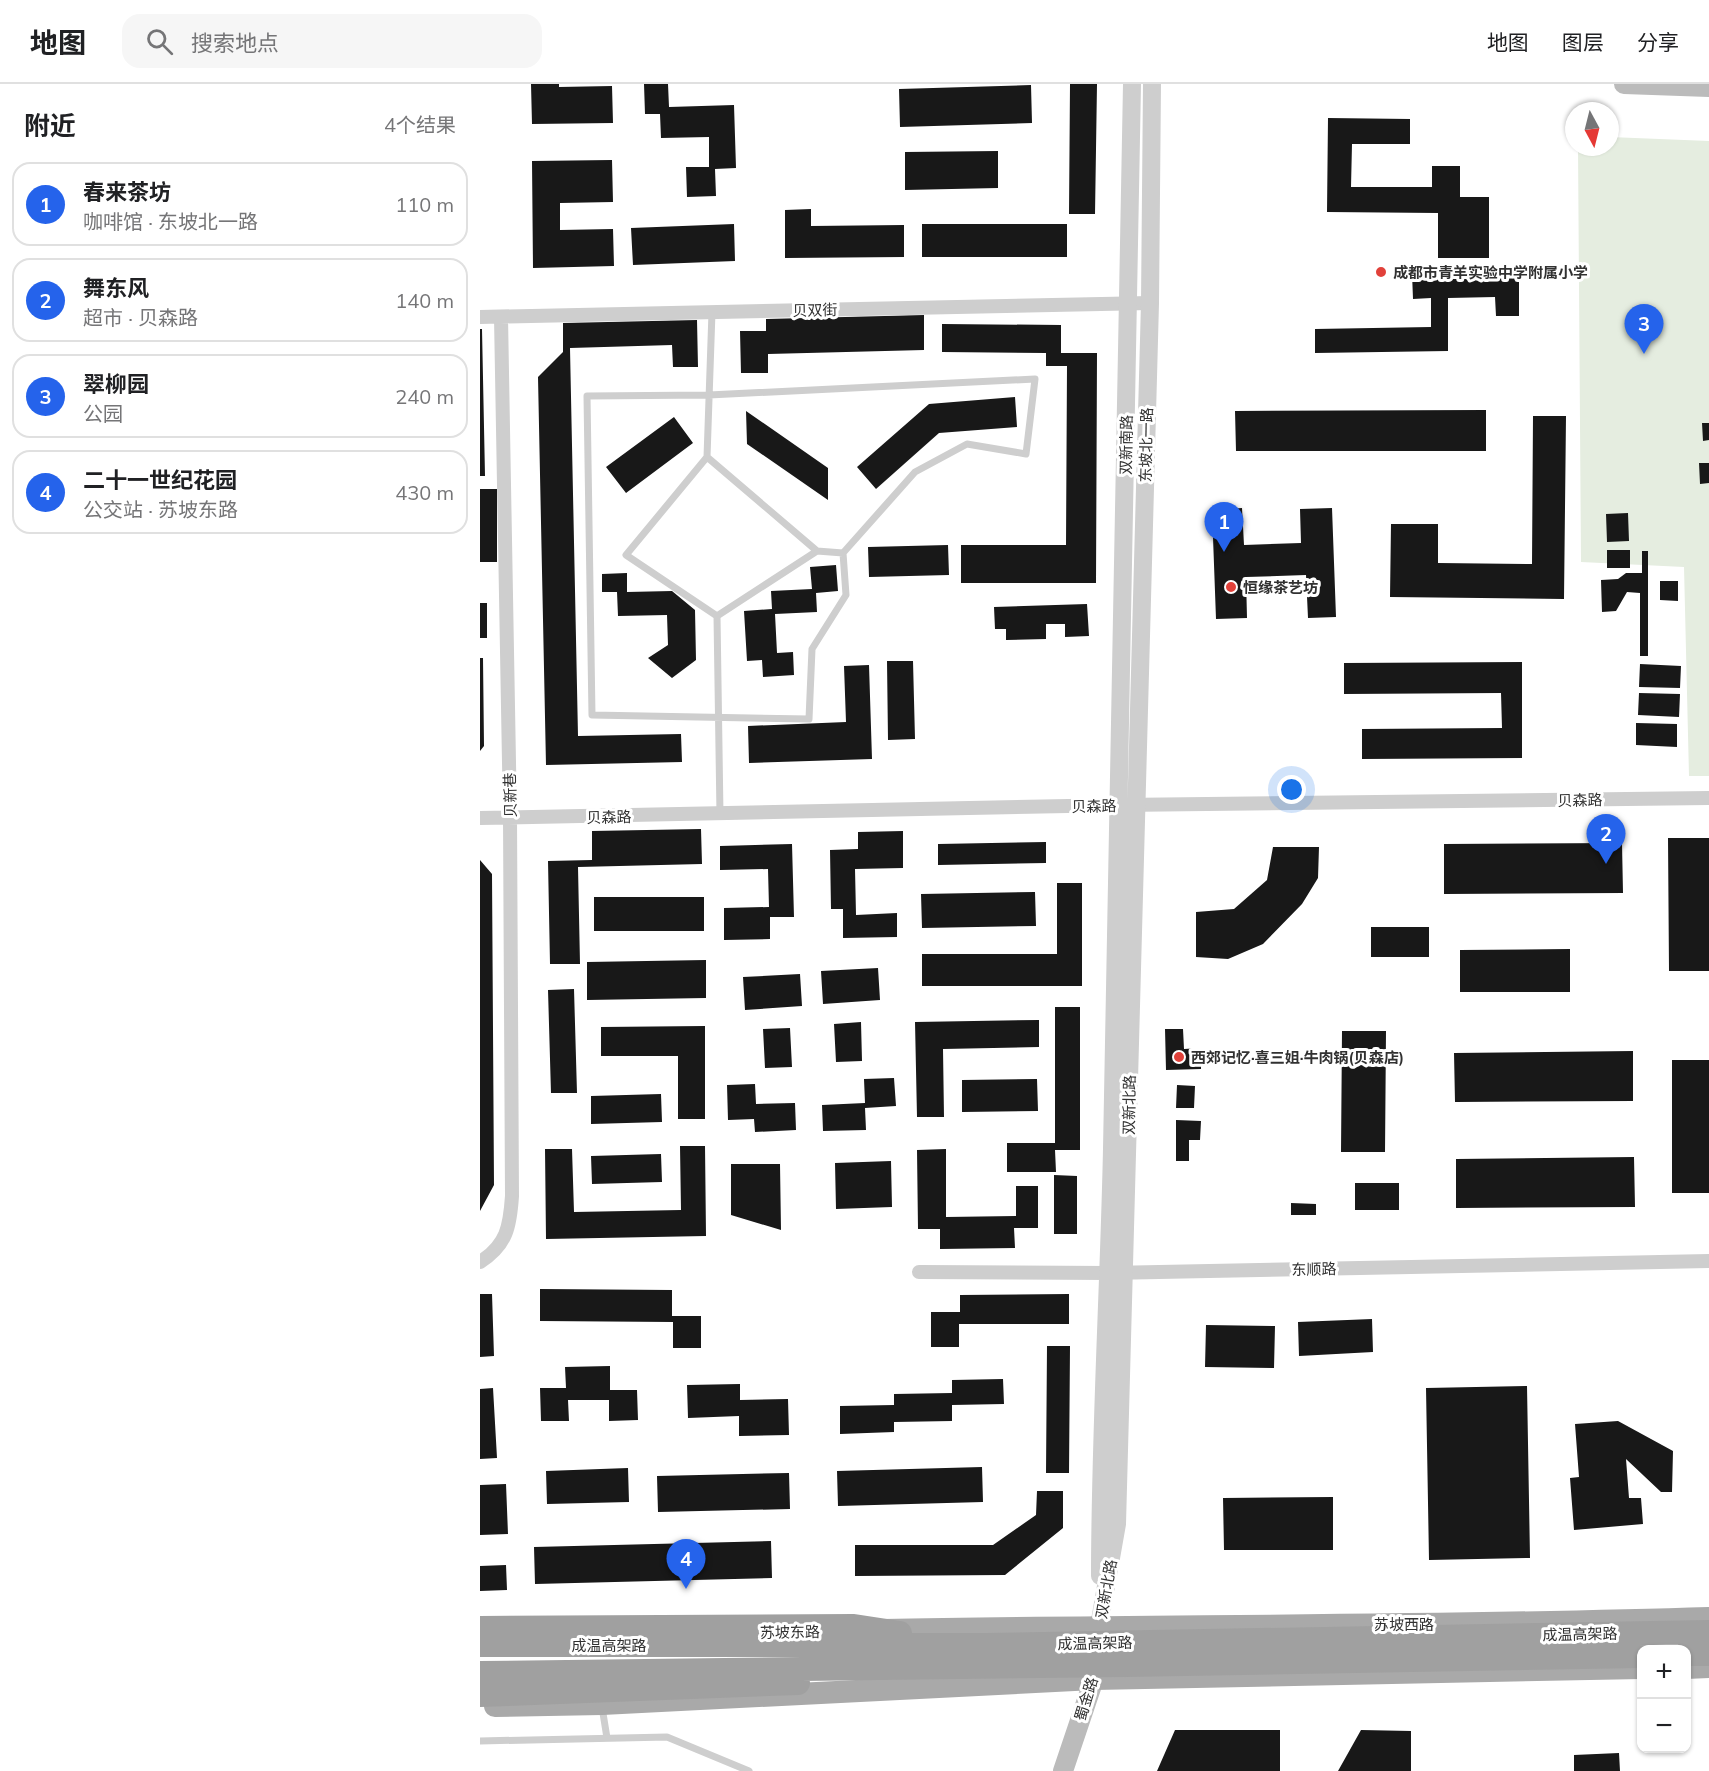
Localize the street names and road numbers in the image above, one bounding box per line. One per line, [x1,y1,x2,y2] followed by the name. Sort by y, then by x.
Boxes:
[792,300,838,320] street label: 贝双街
[1136,407,1156,483] street label: 东坡北一路
[1116,415,1136,475] street label: 双新南路
[500,772,520,818] street label: 贝新巷
[1557,790,1603,810] street label: 贝森路
[1071,796,1117,816] street label: 贝森路
[586,807,632,827] street label: 贝森路
[1119,1075,1139,1135] street label: 双新北路
[1291,1259,1337,1279] street label: 东顺路
[1091,1558,1121,1620] street label: 双新北路
[1374,1615,1434,1634] street label: 苏坡西路
[760,1622,820,1642] street label: 苏坡东路
[1542,1624,1618,1644] street label: 成温高架路
[1057,1633,1133,1653] street label: 成温高架路
[571,1636,647,1655] street label: 成温高架路
[1070,1675,1102,1723] street label: 蜀金路

